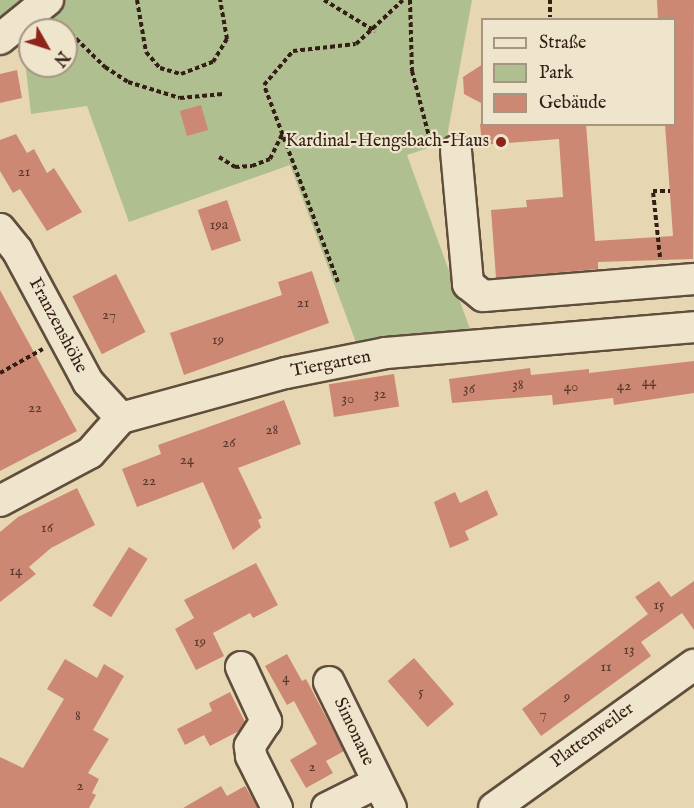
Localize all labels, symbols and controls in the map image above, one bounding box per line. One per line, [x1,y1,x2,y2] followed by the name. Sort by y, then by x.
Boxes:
[18,18,78,78] north arrow
[481,18,676,126] legend
[539,32,586,55] text: Straße
[48,46,73,70] text: N
[539,62,573,85] text: Park
[539,92,606,115] text: Gebäude
[285,131,489,153] place label: Kardinal-Hengsbach-Haus
[494,135,508,149] marker: Kardinal-Hengsbach-Haus
[18,163,30,181] house number: 21
[210,216,228,234] house number: 19a
[23,275,91,377] street label: Franzenshöhe
[297,294,309,312] house number: 21
[102,306,116,324] house number: 27
[212,331,224,349] house number: 19
[289,347,373,383] street label: Tiergarten
[642,373,656,391] house number: 44
[512,376,524,394] house number: 38
[617,377,631,395] house number: 42
[564,378,578,396] house number: 40
[463,380,475,398] house number: 36
[374,385,386,403] house number: 32
[342,390,354,408] house number: 30
[28,399,42,417] house number: 22
[266,421,278,439] house number: 28
[222,434,236,452] house number: 26
[180,451,194,469] house number: 24
[142,472,156,490] house number: 22
[41,519,53,537] house number: 16
[10,562,22,580] house number: 14
[653,596,665,614] house number: 15
[194,633,206,651] house number: 19
[623,641,635,659] house number: 13
[600,658,612,676] house number: 11
[282,669,290,687] house number: 4
[418,683,424,701] house number: 5
[564,688,570,706] house number: 9
[328,695,378,769] street label: Simonaue
[547,699,639,773] street label: Plattenweiler
[539,705,547,723] house number: 7
[75,707,81,725] house number: 8
[308,758,316,776] house number: 2
[76,777,84,795] house number: 2

